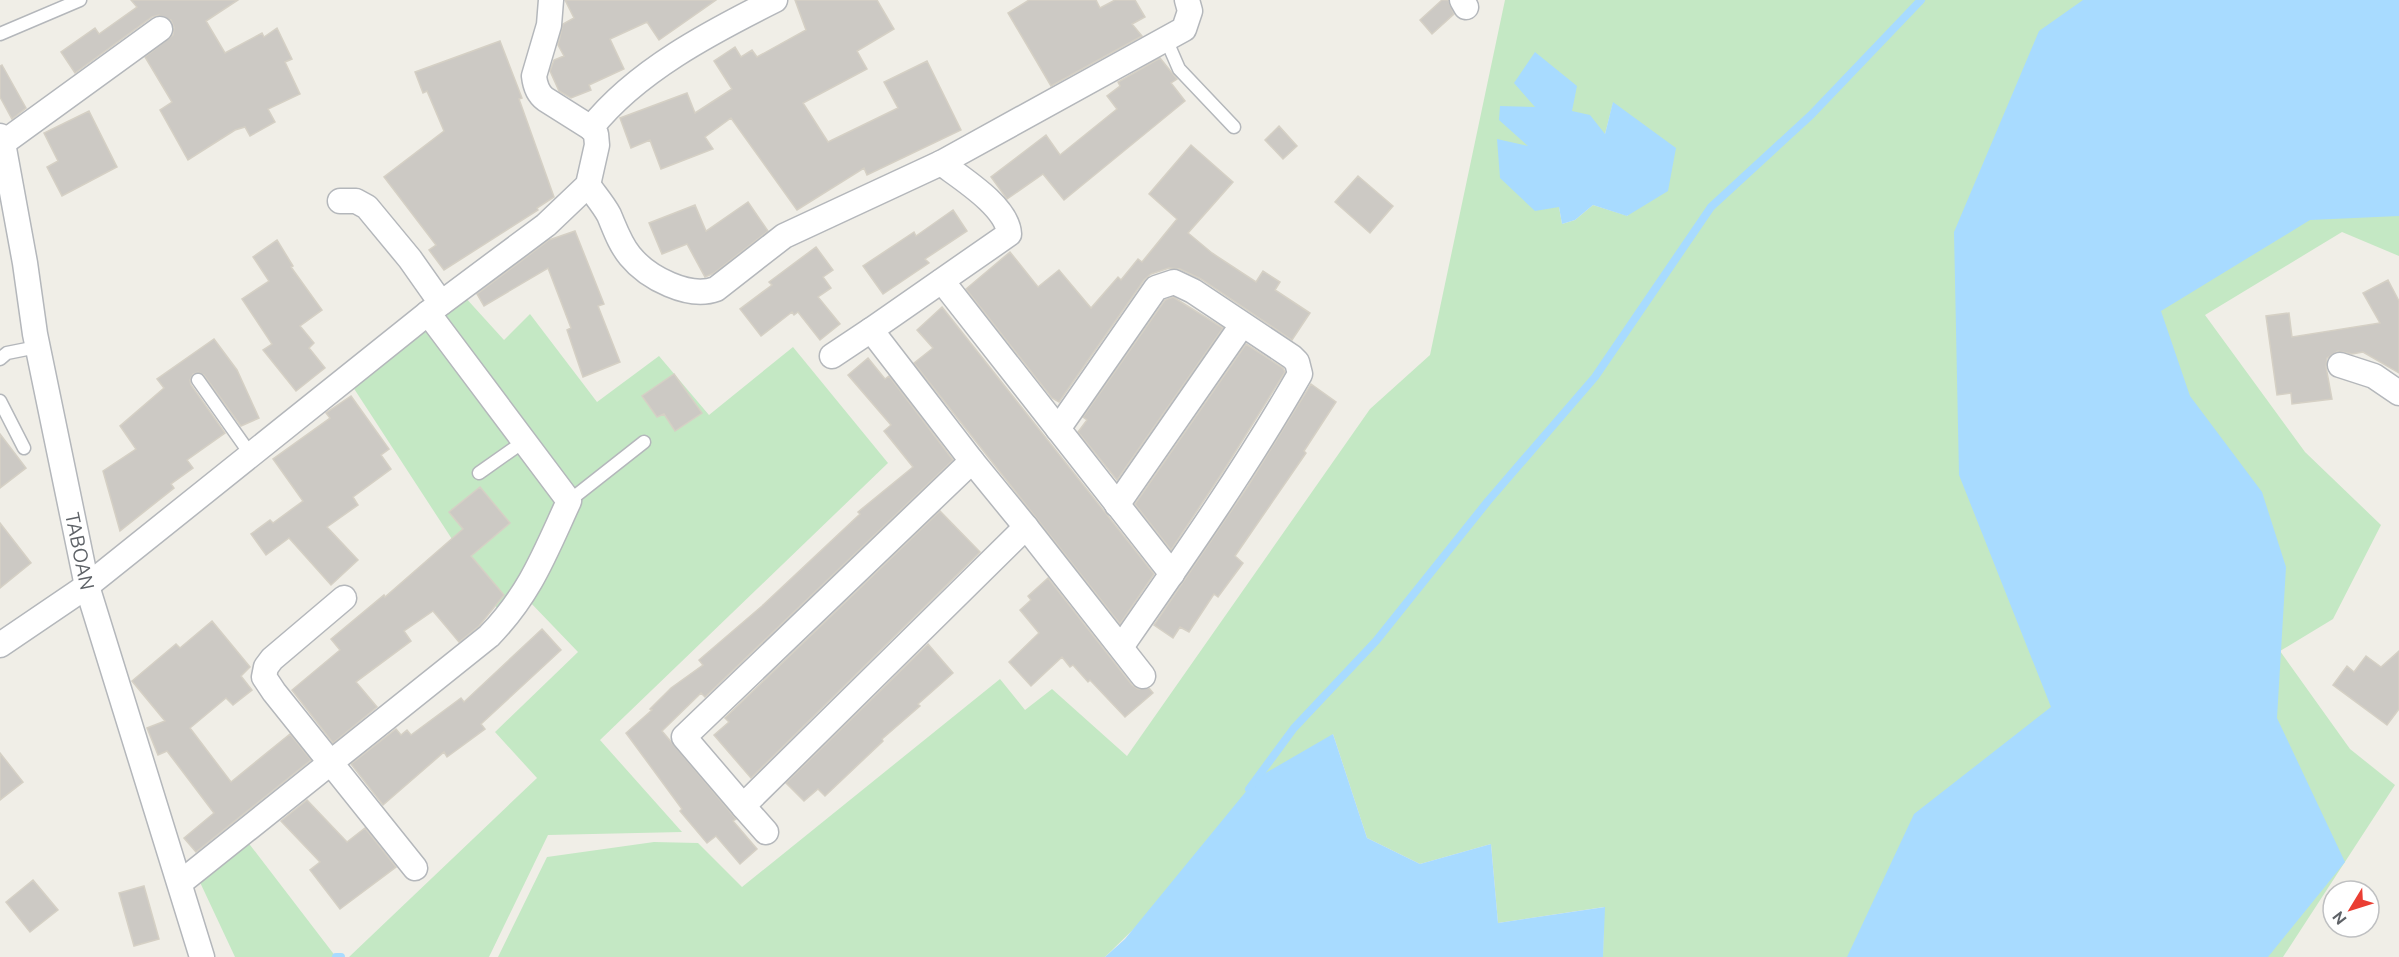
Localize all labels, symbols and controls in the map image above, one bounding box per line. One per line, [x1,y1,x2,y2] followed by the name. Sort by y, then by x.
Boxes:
[61,510,99,592] street label: TABOAN
[2321,879,2381,939] north arrow
[2328,908,2350,928] text: N

